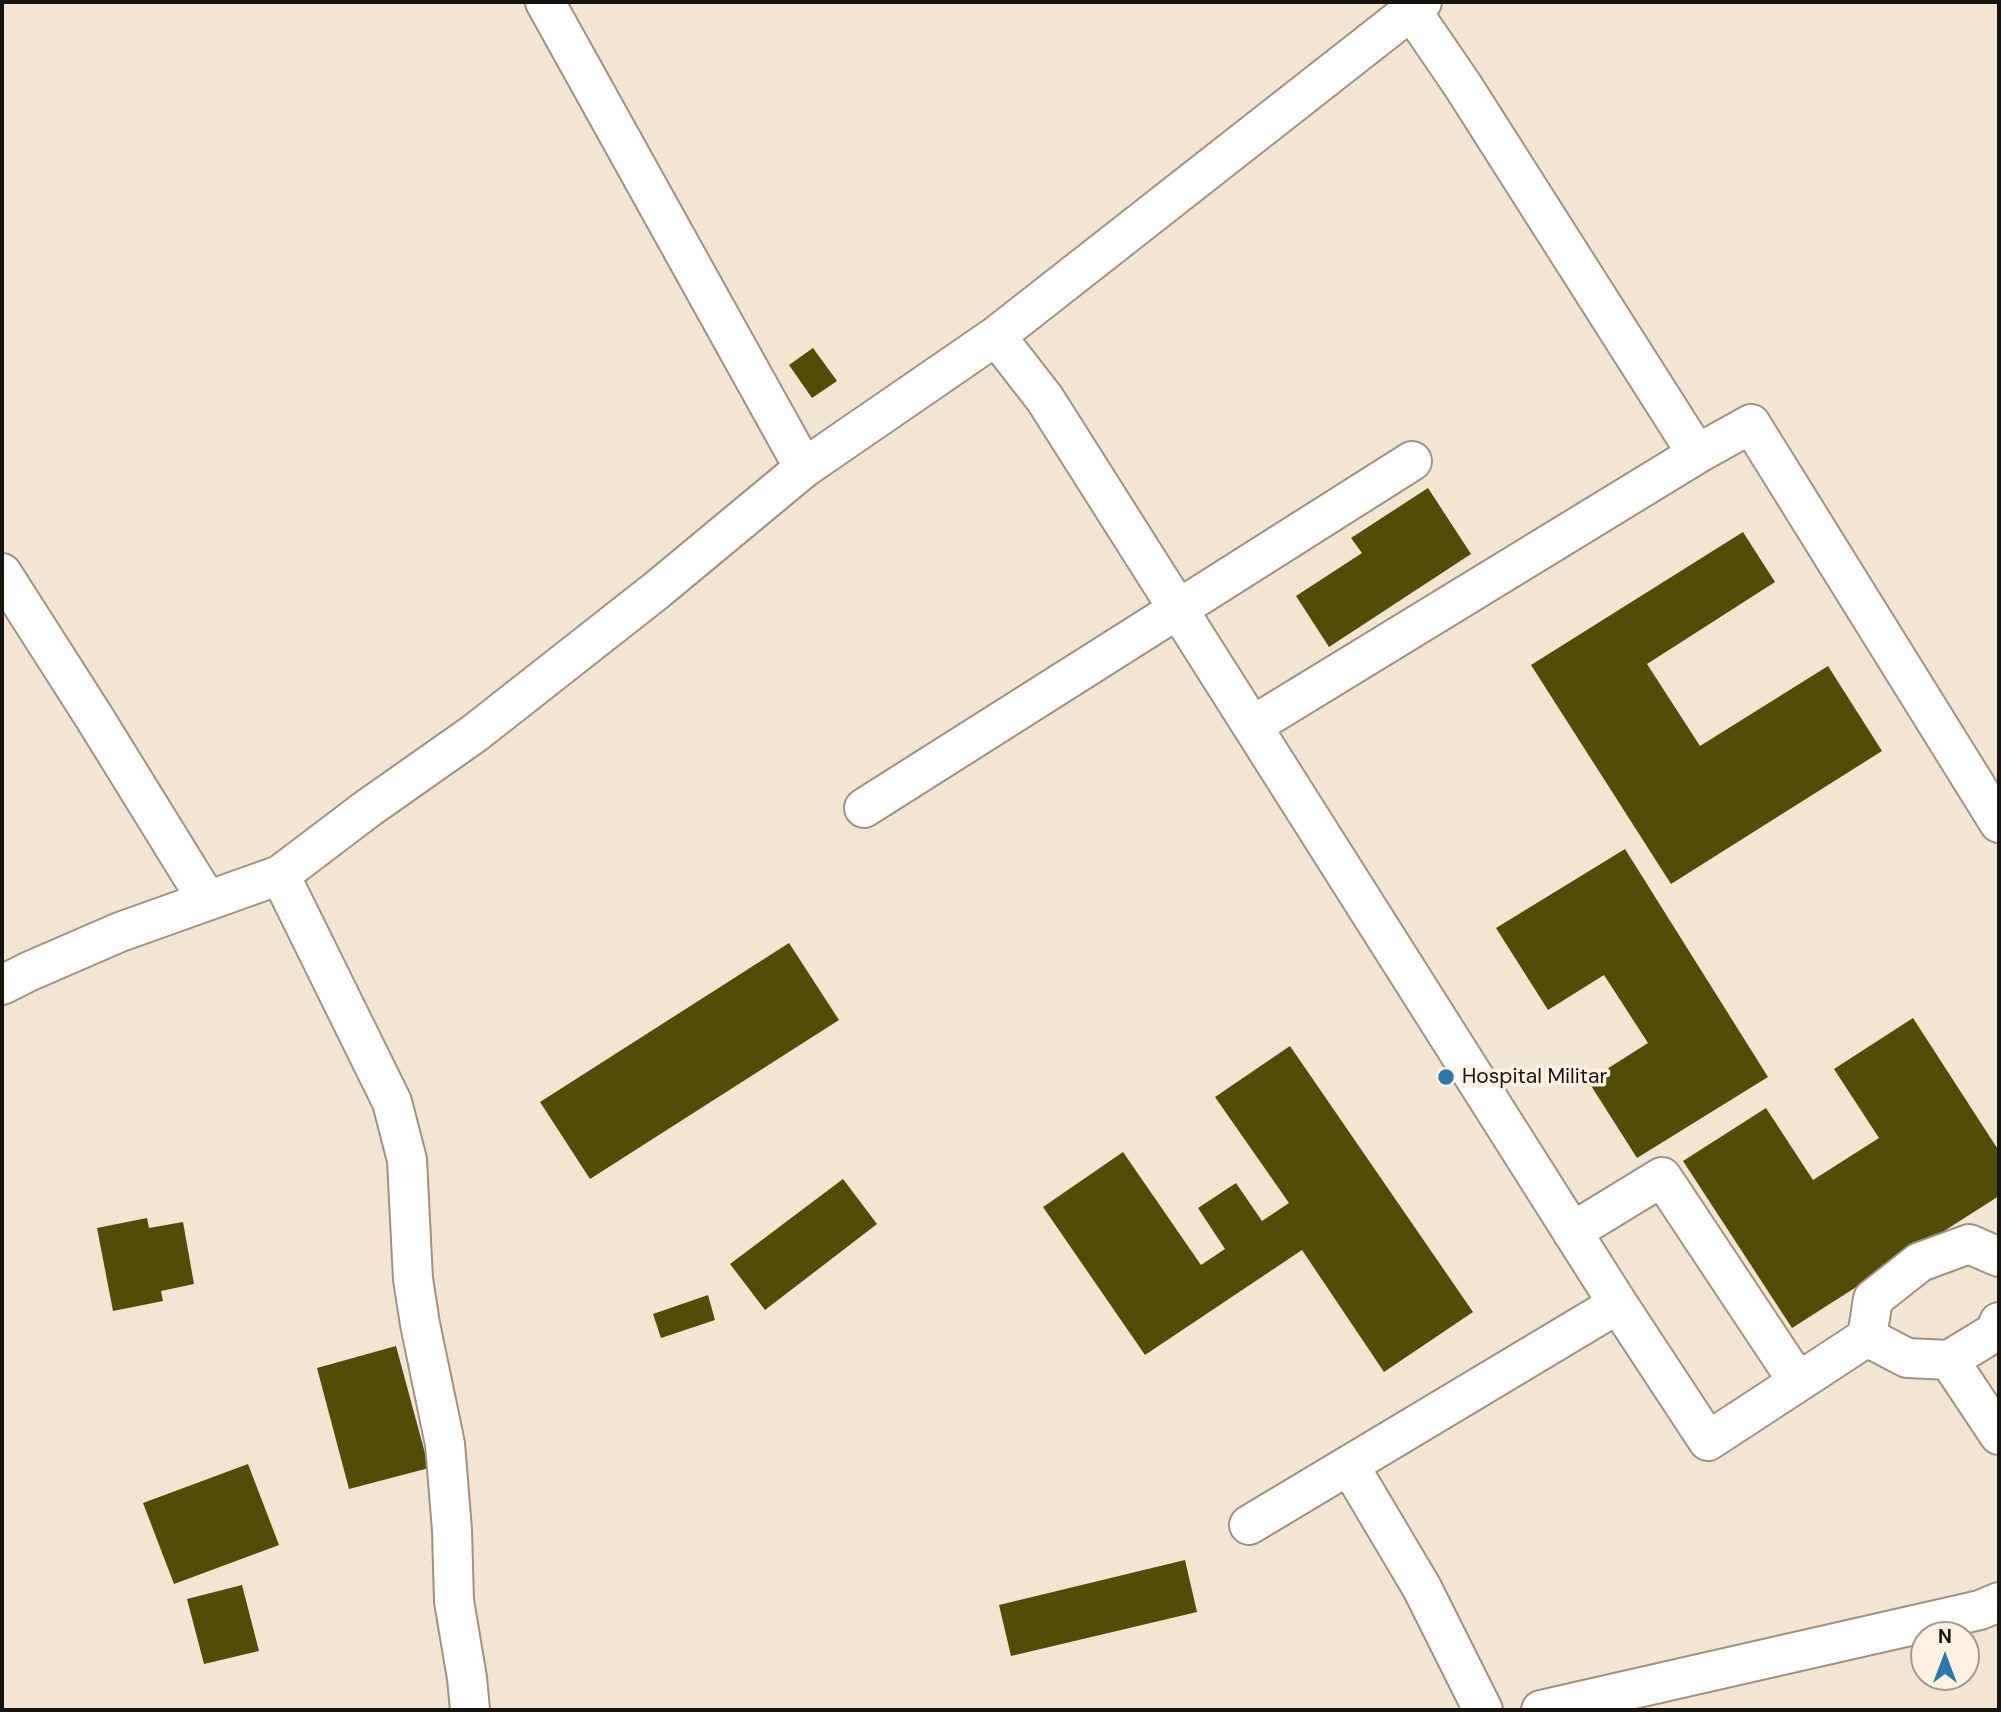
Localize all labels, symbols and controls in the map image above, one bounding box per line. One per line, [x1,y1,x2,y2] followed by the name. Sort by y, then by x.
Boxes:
[1462,1064,1607,1090] place label: Hospital Militar
[1436,1067,1456,1087] marker: Hospital Militar
[1910,1621,1980,1691] north arrow
[1938,1624,1952,1649] text: N

